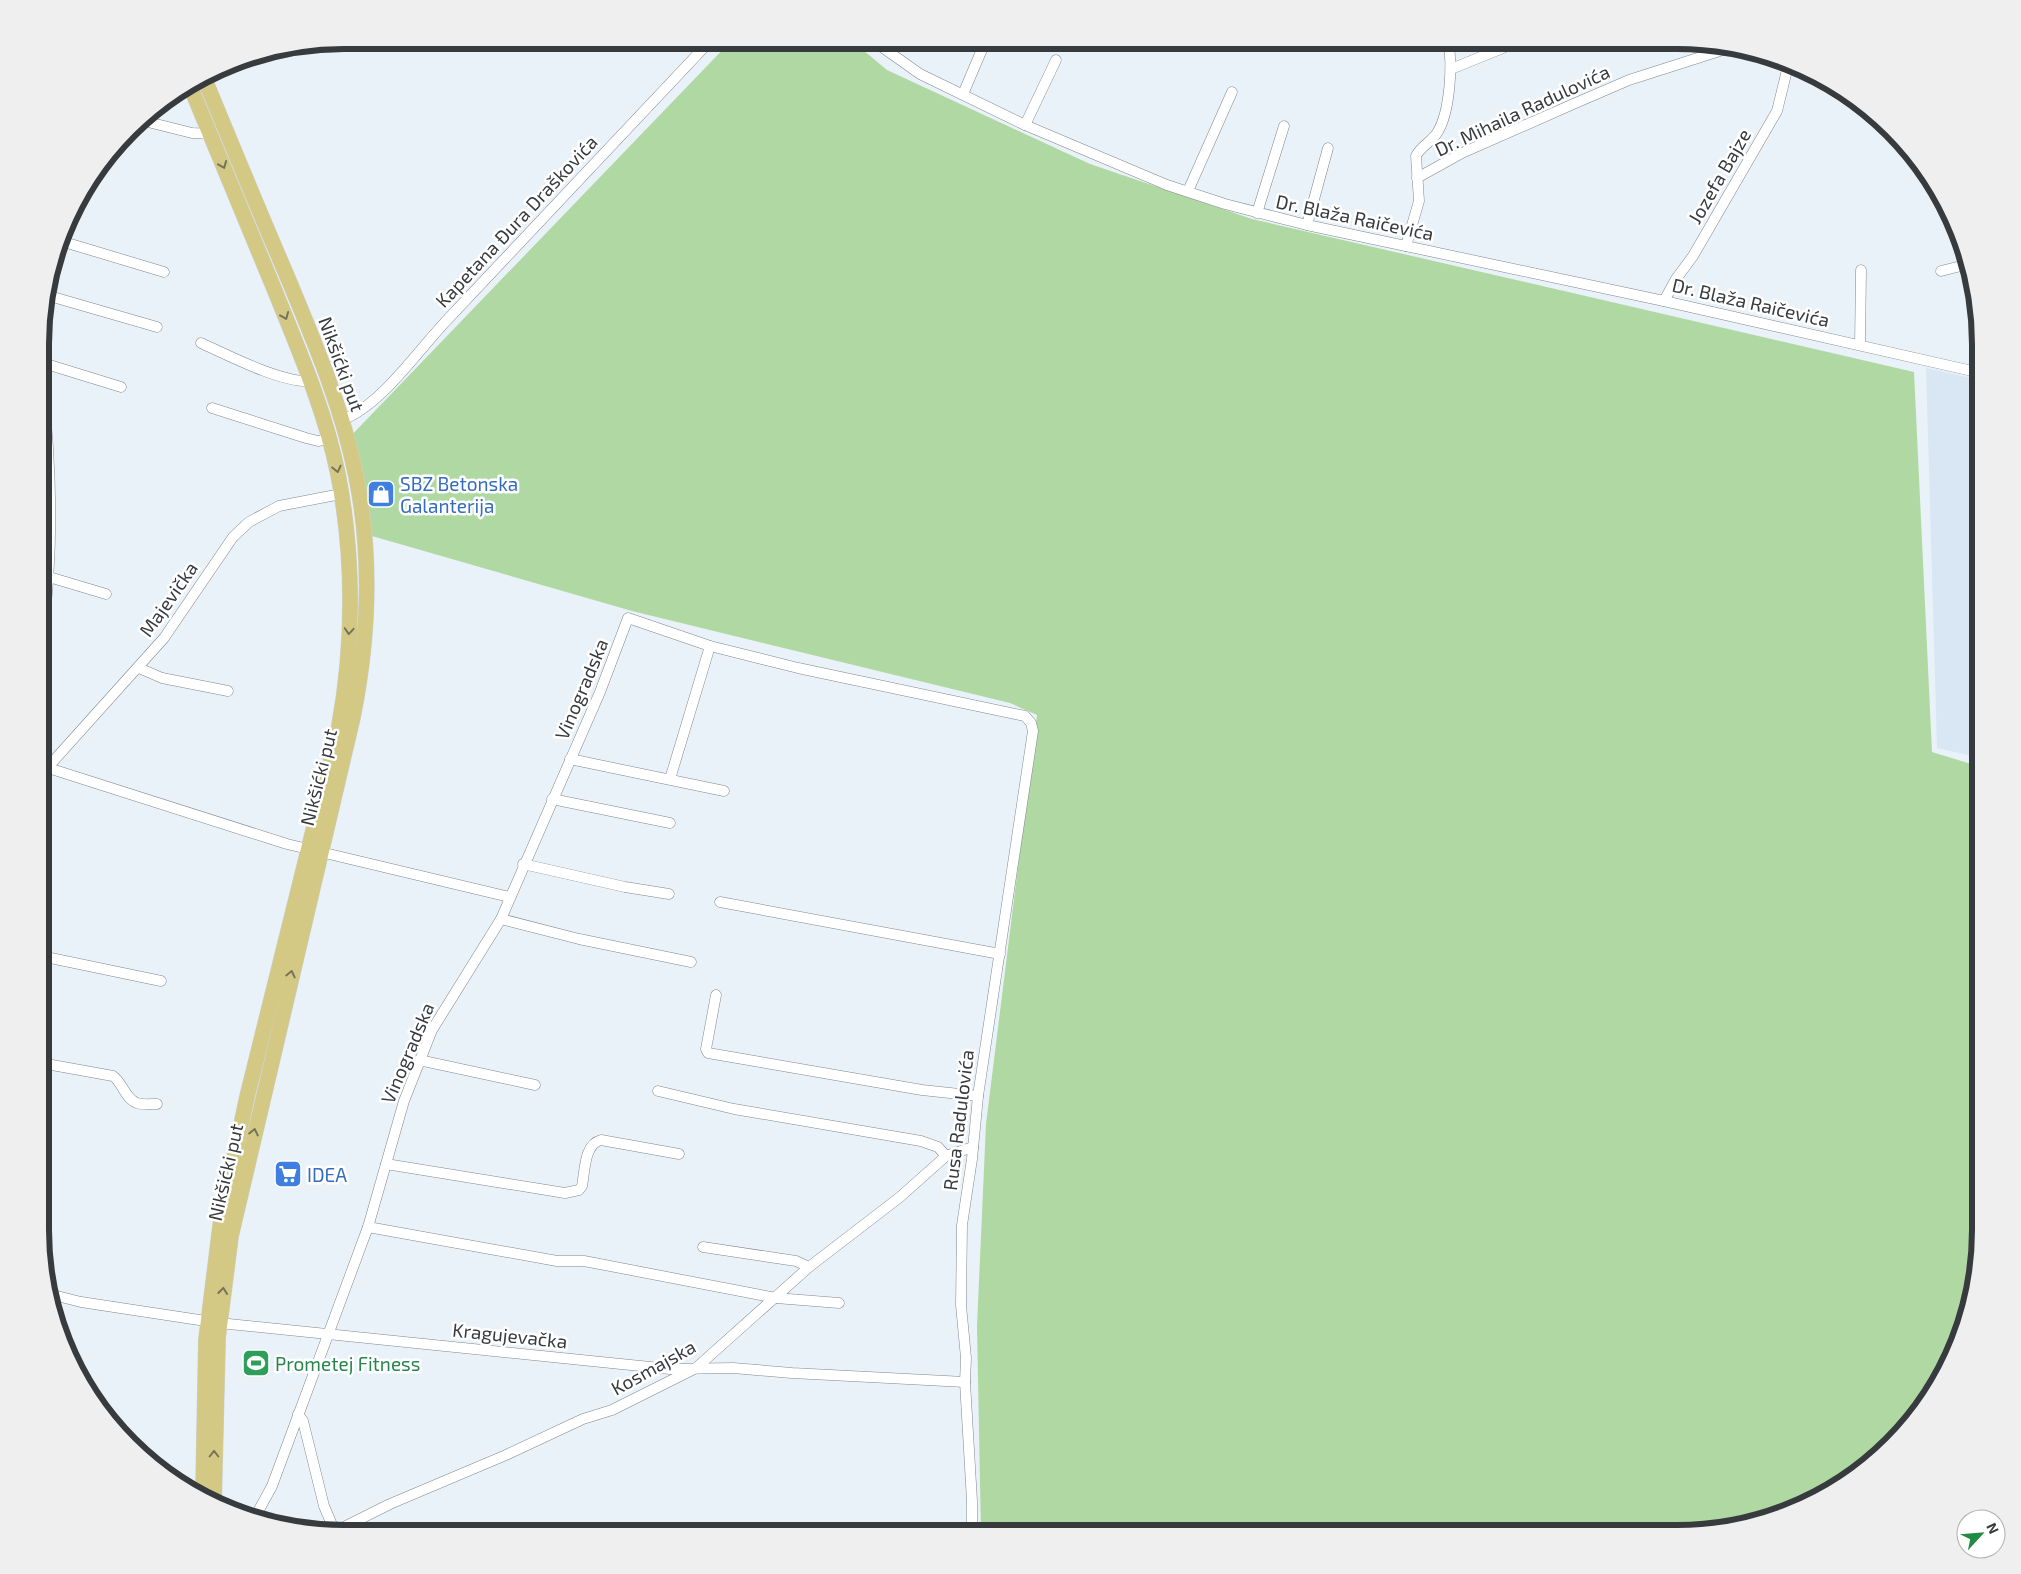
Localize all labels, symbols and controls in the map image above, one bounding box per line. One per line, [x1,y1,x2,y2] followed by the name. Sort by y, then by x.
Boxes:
[1431,59,1613,161] street label: Dr. Mihaila Radulovića
[1683,124,1755,228] street label: Jozefa Bajze
[430,130,602,312] street label: Kapetana Đura Draškovića
[217,160,227,169] one-way arrow
[1274,189,1436,245] street label: Dr. Blaža Raičevića
[1670,273,1832,331] street label: Dr. Blaža Raičevića
[279,311,289,319] one-way arrow
[314,313,370,415] street label: Nikšićki put
[331,465,342,474] one-way arrow
[400,472,518,517] place label: SBZ Betonska Galanterija
[366,479,396,509] shop icon: SBZ Betonska Galanterija
[134,557,202,641] street label: Majevička
[344,627,355,635] one-way arrow
[549,635,613,743] street label: Vinogradska
[295,726,341,828] street label: Nikšićki put
[285,969,296,978] one-way arrow
[375,999,439,1107] street label: Vinogradska
[938,1048,978,1192] street label: Rusa Radulovića
[203,1121,247,1223] street label: Nikšićki put
[248,1128,259,1137] one-way arrow
[273,1159,303,1189] supermarket icon: IDEA
[307,1163,347,1186] place label: IDEA
[217,1287,228,1295] one-way arrow
[451,1318,569,1352] street label: Kragujevačka
[607,1334,699,1400] street label: Kosmajska
[241,1348,271,1378] sports icon: Prometej Fitness
[275,1352,420,1375] place label: Prometej Fitness
[209,1449,219,1457] one-way arrow
[1956,1509,2006,1559] north arrow
[1983,1520,2003,1536] text: N

